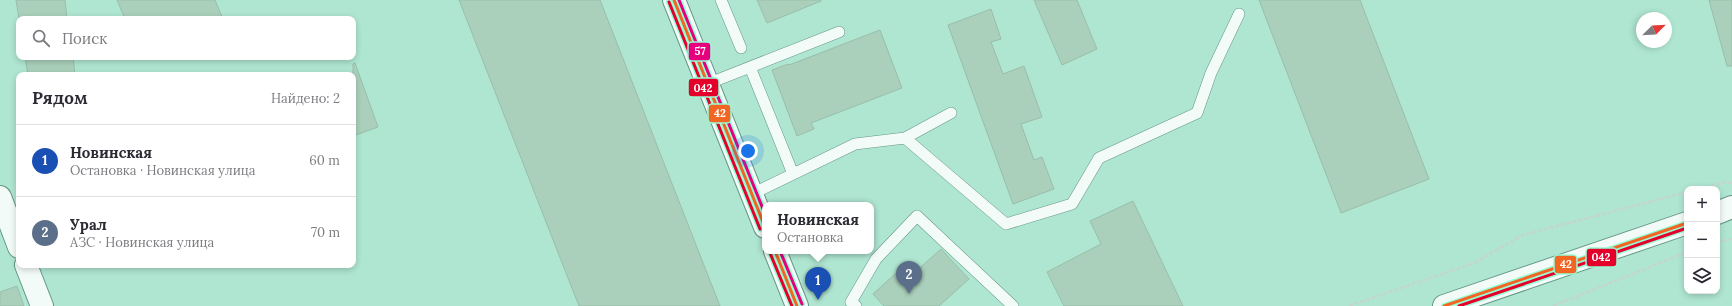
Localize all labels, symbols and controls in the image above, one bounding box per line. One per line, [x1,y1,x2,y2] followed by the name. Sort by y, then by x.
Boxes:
[1636,12,1672,48] north arrow
[16,16,356,60] search box
[30,27,52,49] icon: search
[62,29,107,48] text: Поиск
[688,42,711,61] line badge: 57
[694,44,706,58] text: 57
[688,78,719,97] line badge: 042
[694,81,713,95] text: 042
[32,87,88,109] text: Рядом
[271,90,340,107] text: Найдено: 2
[708,104,731,123] line badge: 42
[714,106,726,120] text: 42
[738,141,758,161] your location
[70,143,152,162] text: Новинская
[42,152,48,169] text: 1
[309,152,340,169] text: 60 m
[70,162,256,179] text: Остановка · Новинская улица
[1684,186,1720,294] map controls
[1684,186,1720,222] button: +
[762,202,874,254] popup
[777,210,859,229] text: Новинская
[70,215,107,234] text: Урал
[1684,222,1720,258] button: −
[42,224,48,241] text: 2
[311,224,340,241] text: 70 m
[777,229,843,246] text: Остановка
[70,234,214,251] text: АЗС · Новинская улица
[1586,248,1617,267] line badge: 042
[1592,250,1611,264] text: 042
[1554,255,1577,274] line badge: 42
[1560,257,1572,271] text: 42
[1684,258,1720,294] button: layers
[896,261,922,294] pin: 2
[805,267,831,300] pin: 1

